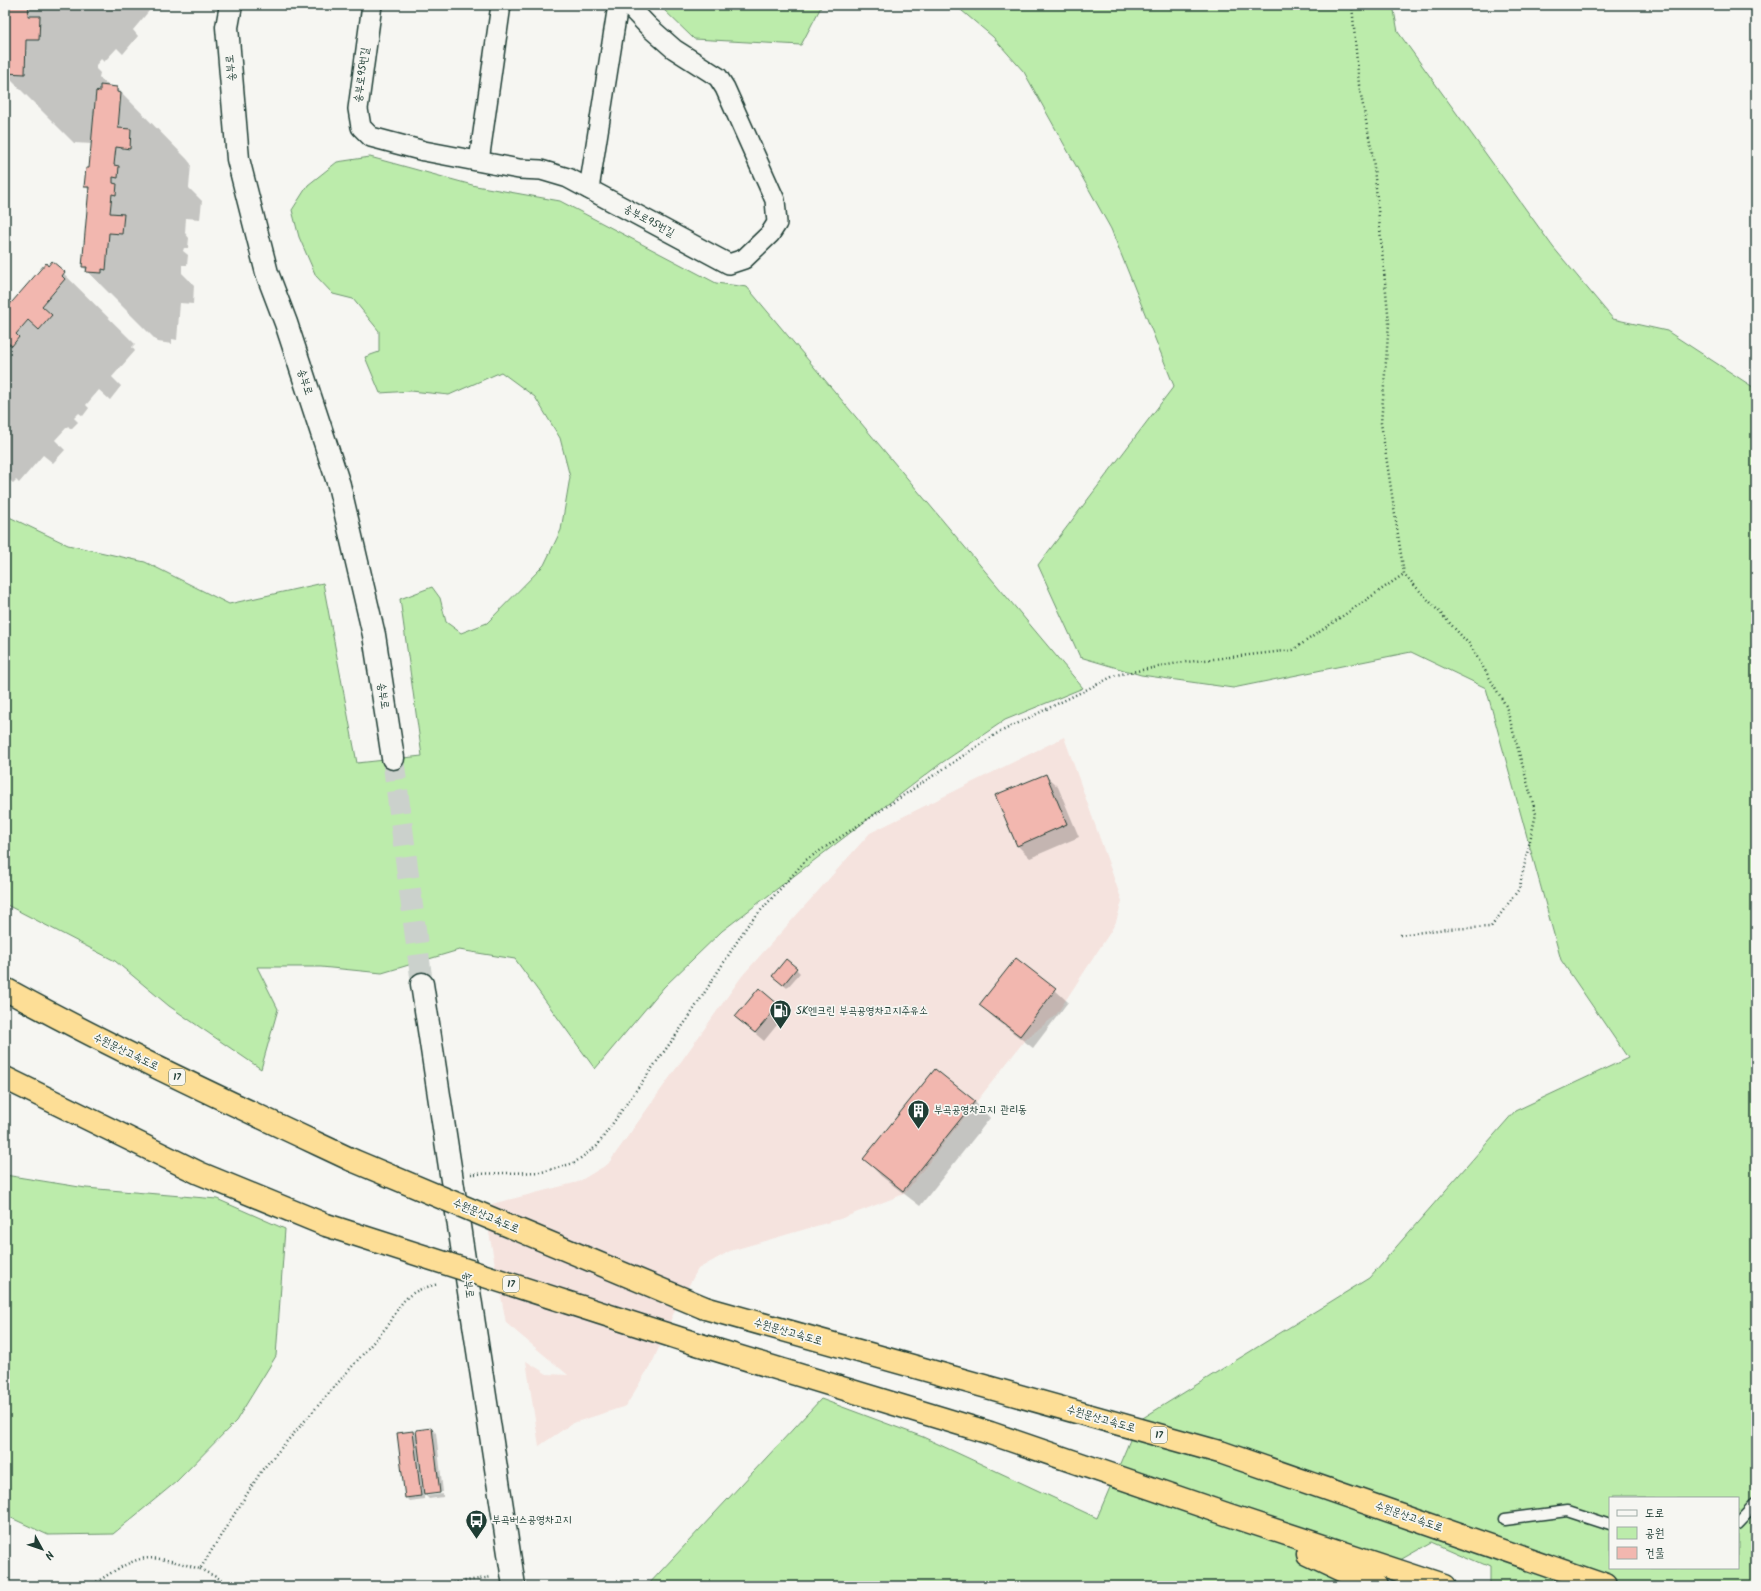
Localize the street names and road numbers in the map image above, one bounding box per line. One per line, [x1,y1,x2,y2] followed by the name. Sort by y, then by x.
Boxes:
[349,46,375,104] street label: 송부로95번길
[221,54,241,82] street label: 송부로
[620,200,678,242] street label: 송부로95번길
[292,367,318,398] street label: 송부로
[372,681,394,711] street label: 송부로
[90,1028,162,1076] street label: 수원문산고속도로
[169,1069,185,1085] road number: 17
[450,1194,522,1238] street label: 수원문산고속도로
[457,1271,479,1300] street label: 송부로
[503,1276,519,1292] road number: 17
[751,1314,825,1350] street label: 수원문산고속도로
[1064,1401,1138,1437] street label: 수원문산고속도로
[1151,1427,1167,1443] road number: 17
[1373,1497,1446,1537] street label: 수원문산고속도로

